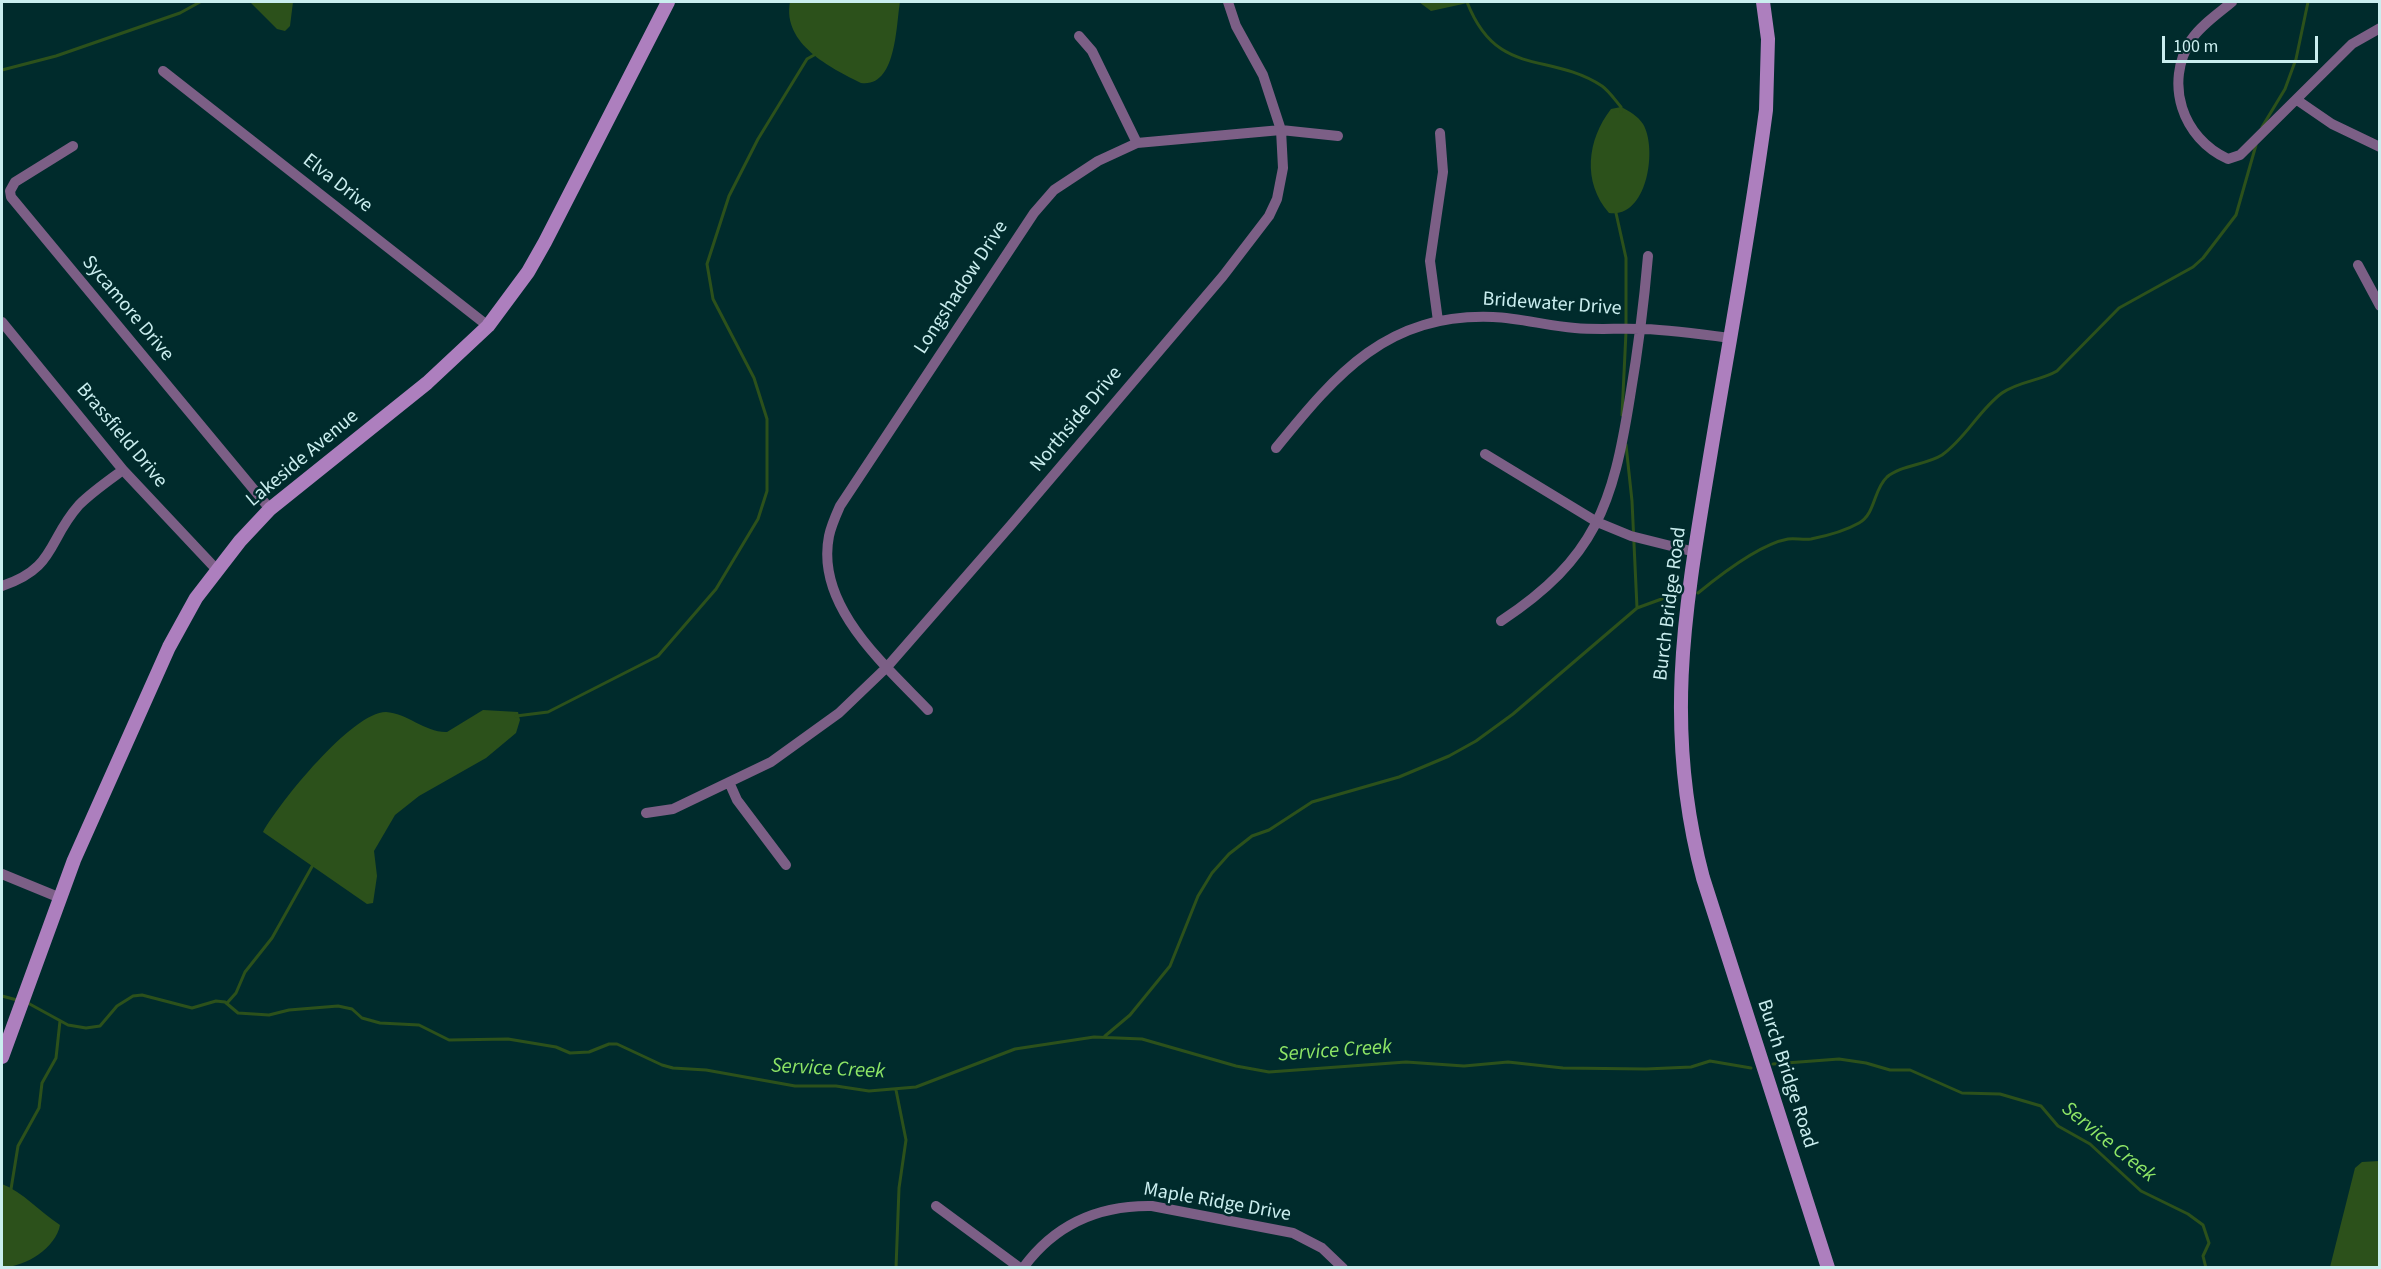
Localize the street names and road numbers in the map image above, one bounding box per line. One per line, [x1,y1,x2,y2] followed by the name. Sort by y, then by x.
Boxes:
[297,149,377,219] street label: Elva Drive
[910,217,1014,359] street label: Longshadow Drive
[76,251,178,367] street label: Sycamore Drive
[1482,288,1622,322] street label: Bridewater Drive
[1026,362,1128,478] street label: Northside Drive
[70,379,172,493] street label: Brassfield Drive
[242,405,364,513] street label: Lakeside Avenue
[1650,526,1692,682] street label: Burch Bridge Road
[1751,997,1821,1151] street label: Burch Bridge Road
[1141,1178,1293,1228] street label: Maple Ridge Drive

